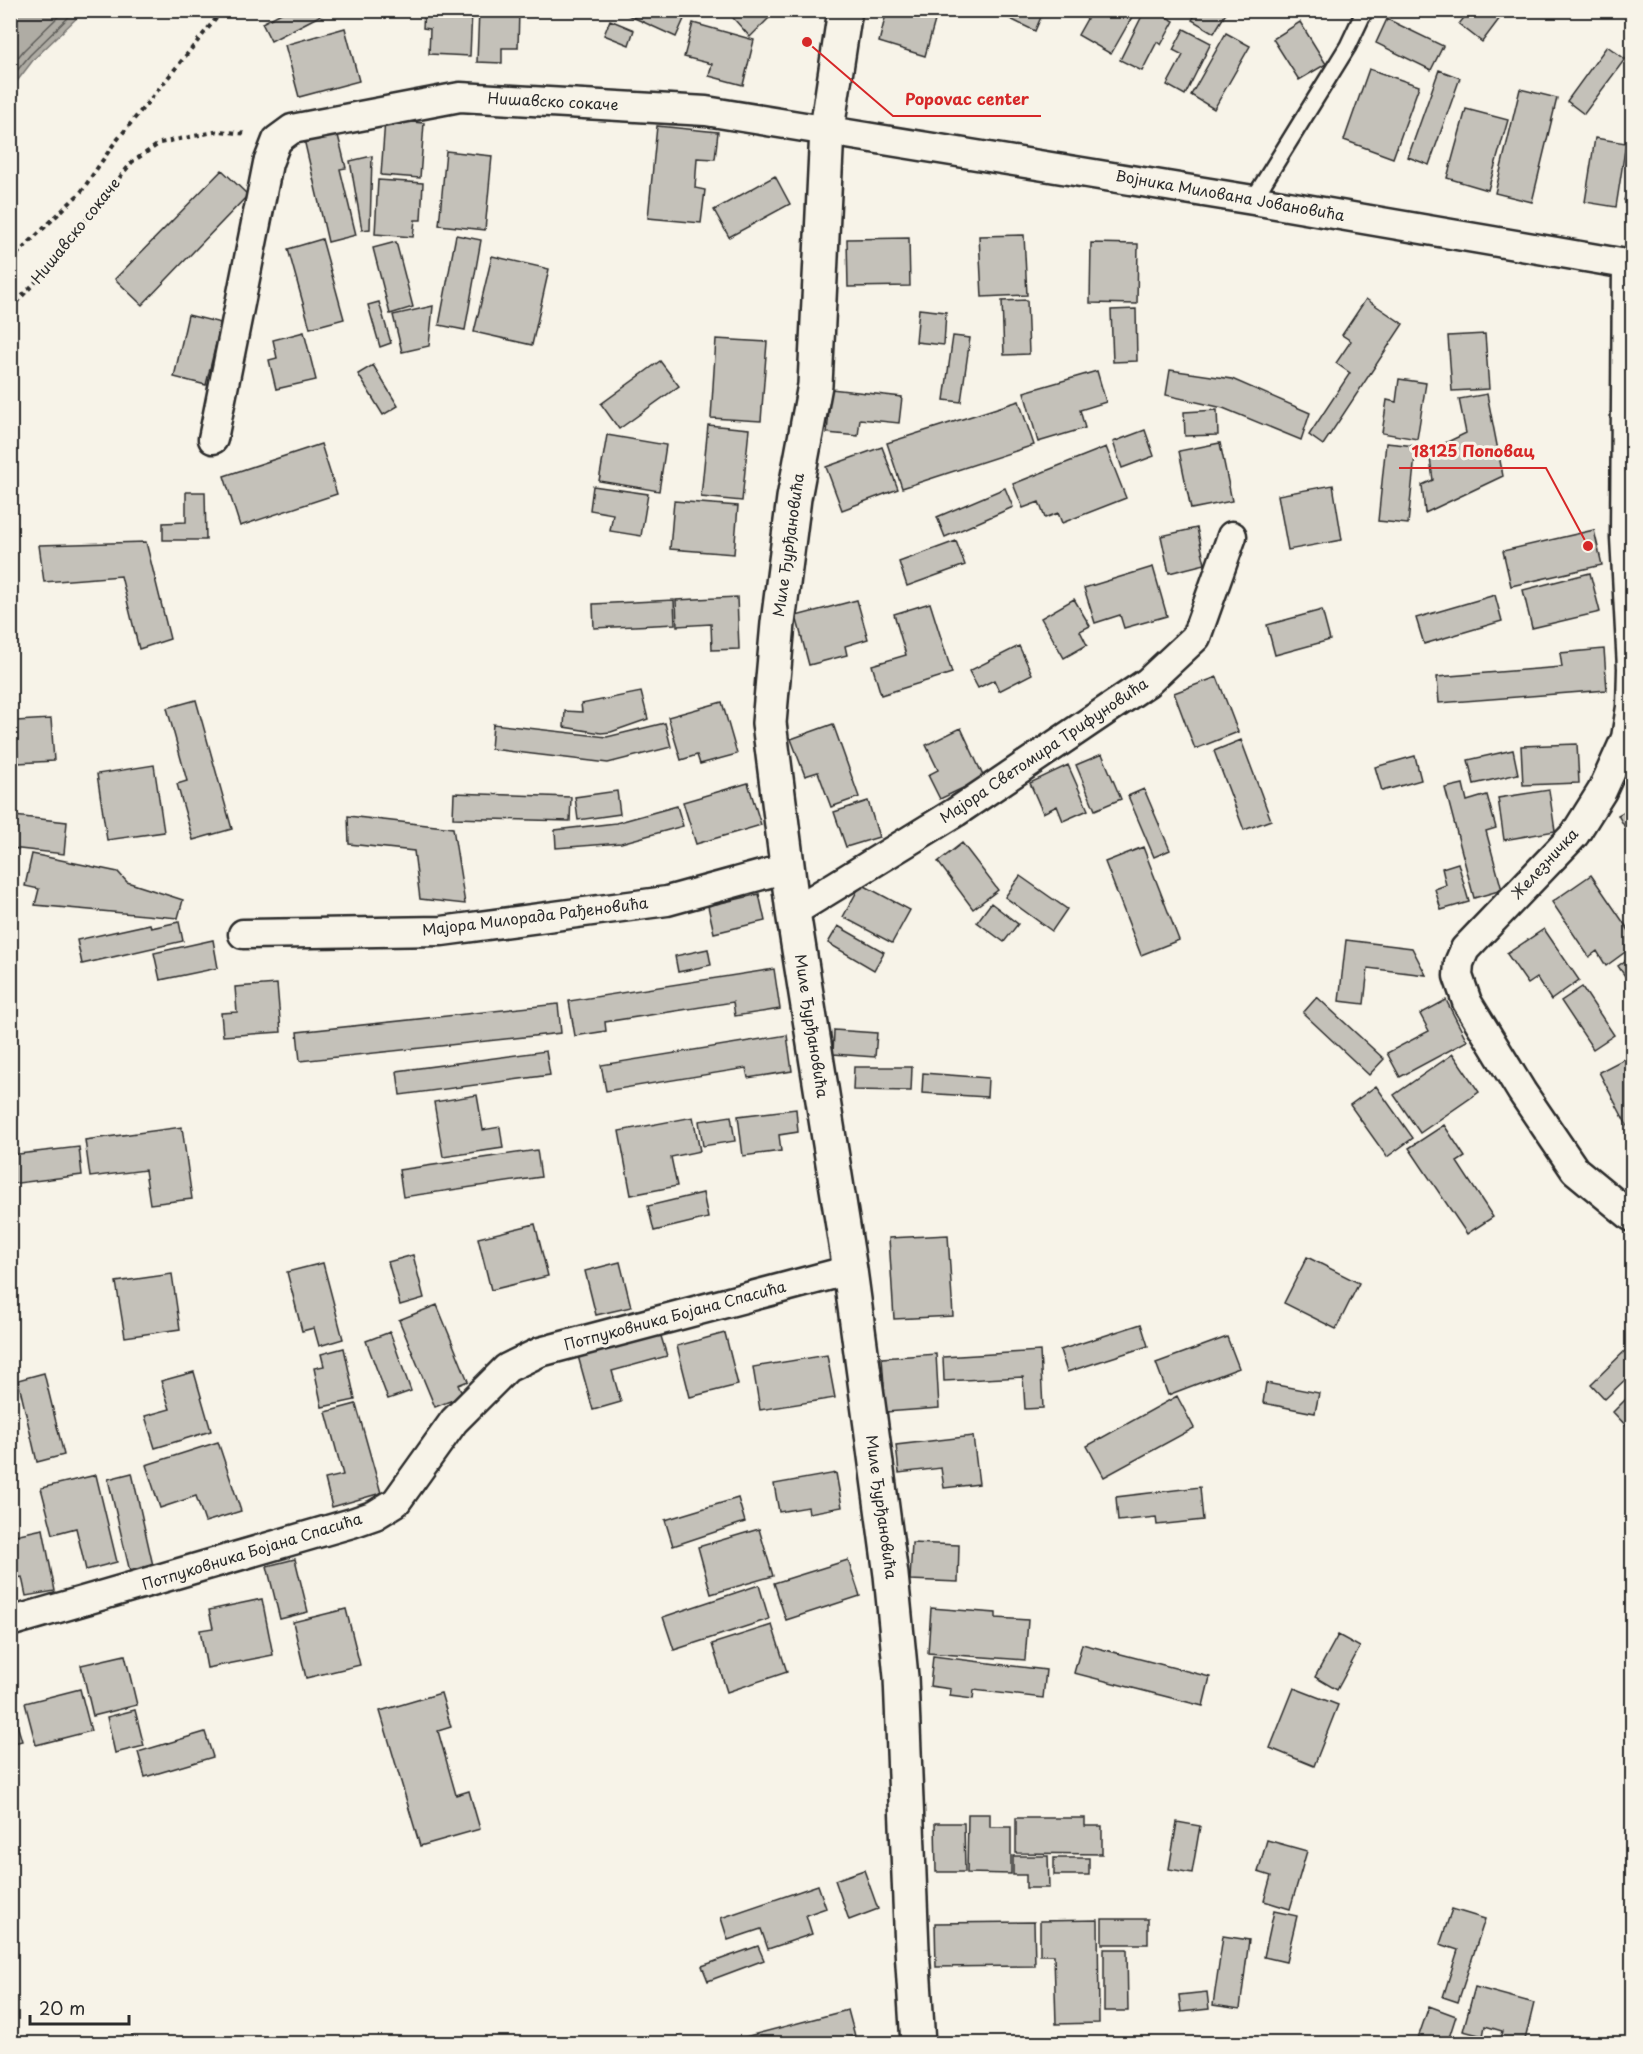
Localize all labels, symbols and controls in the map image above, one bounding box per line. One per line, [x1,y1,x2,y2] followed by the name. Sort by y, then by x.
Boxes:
[893,82,1041,116] callout: Popovac center
[487,86,619,115] street label: Нишавско сокаче
[905,86,1030,110] text: Popovac center
[1114,163,1347,226] street label: Војника Милована Јовановића
[25,172,125,288] street label: Нишавско сокаче
[1399,434,1546,468] callout: 18125 Поповац
[1412,438,1535,462] text: 18125 Поповац
[766,471,809,618] street label: Миле Ђурђановића
[934,671,1152,828] street label: Мајора Светомира Трифуновића
[1505,822,1583,904] street label: Железничка
[420,890,650,941] street label: Мајора Милорада Рађеновића
[790,952,835,1100] street label: Миле Ђурђановића
[561,1274,789,1355] street label: Потпуковника Бојана Спасића
[861,1433,904,1581] street label: Миле Ђурђановића
[139,1506,365,1595] street label: Потпуковника Бојана Спасића
[30,1988,129,2026] scale bar
[39,1994,85,2021] text: 20 m

